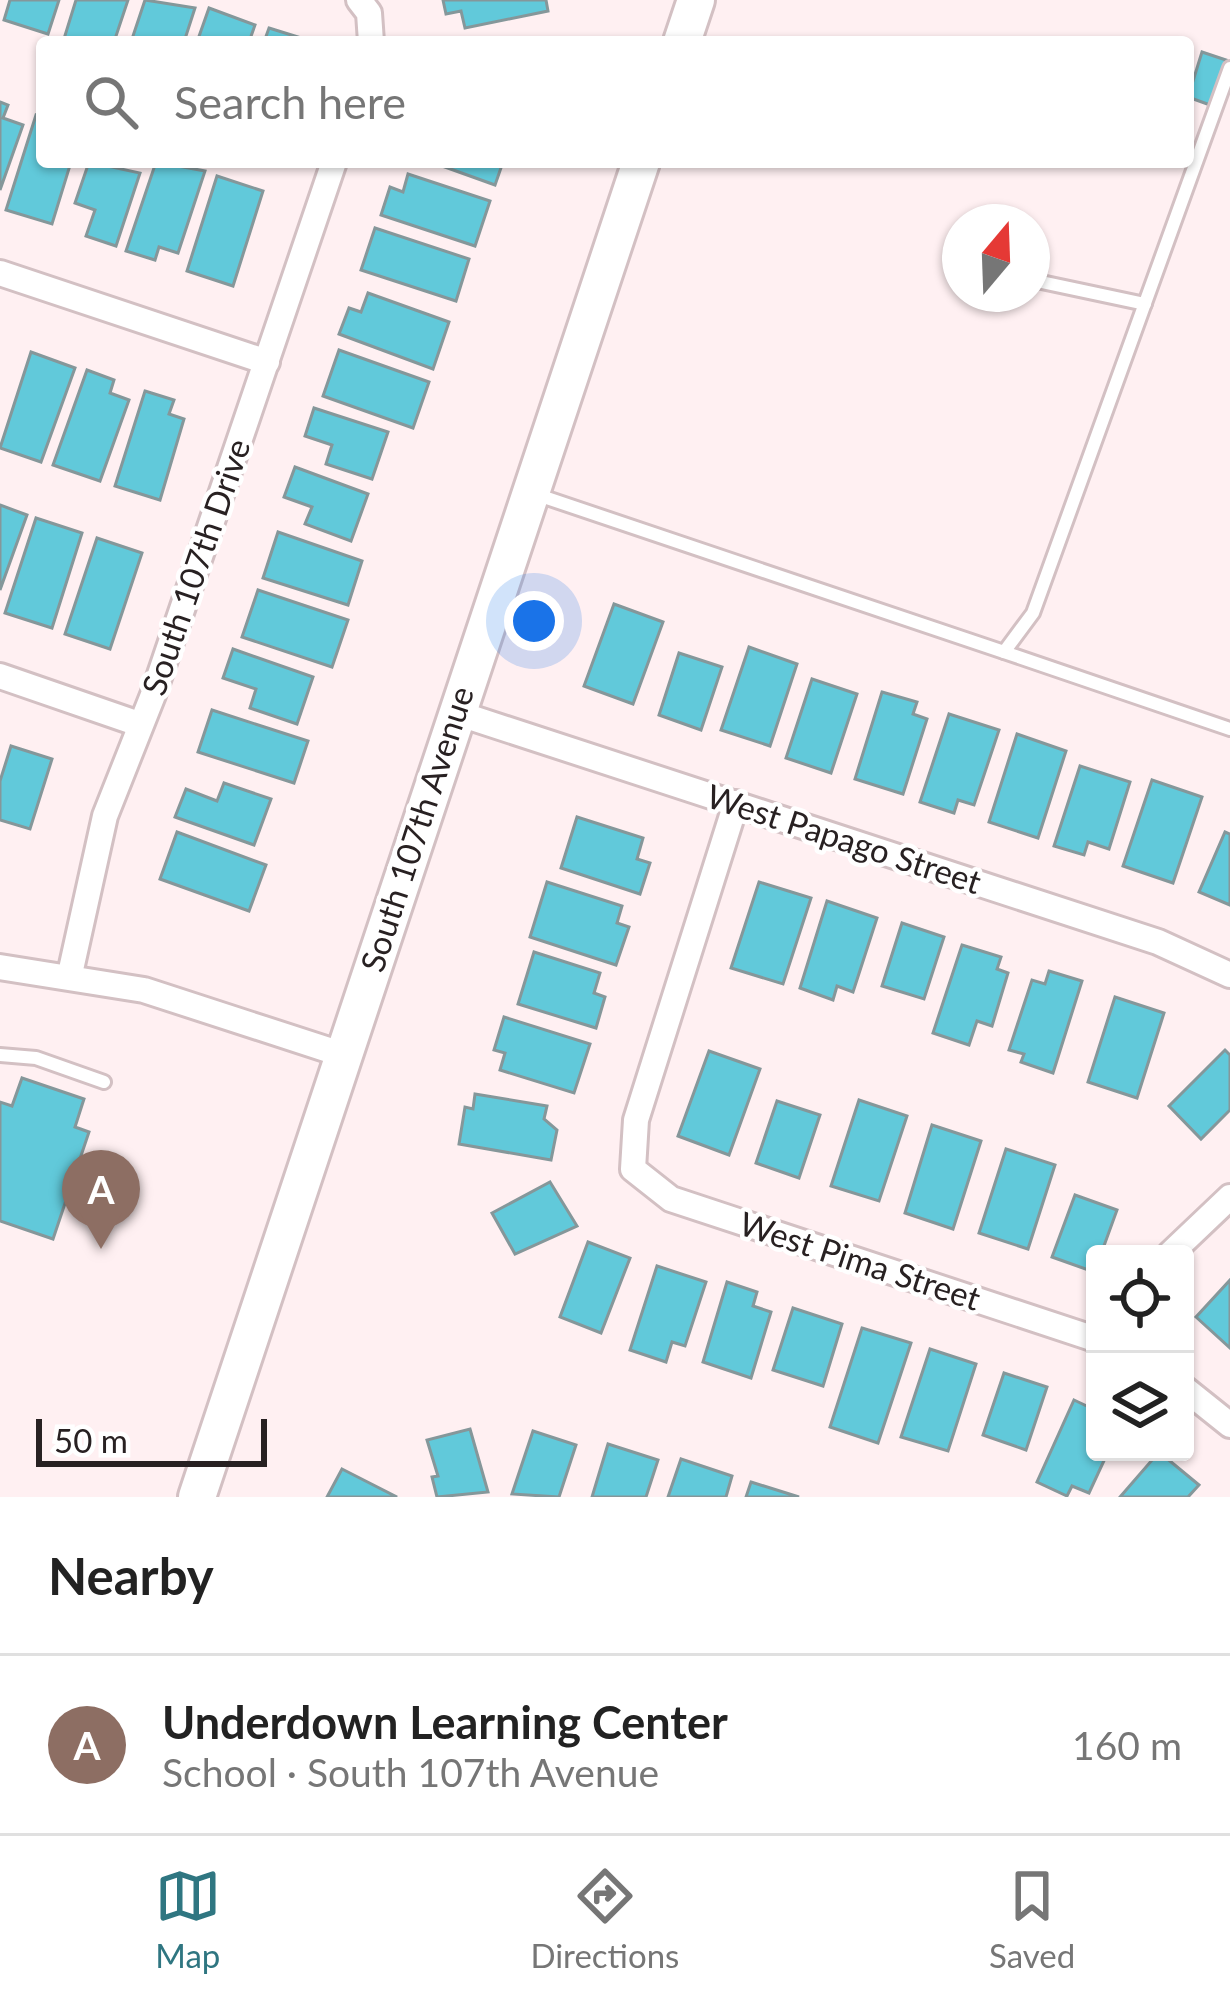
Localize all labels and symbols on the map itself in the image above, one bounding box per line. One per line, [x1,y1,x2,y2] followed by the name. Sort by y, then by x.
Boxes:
[942,204,1050,312] north arrow
[132,433,258,700] street label: South 107th Drive
[504,591,564,651] your location
[351,681,481,977] street label: South 107th Avenue
[702,775,987,901] street label: West Papago Street
[62,1150,140,1249] pin: A
[735,1202,986,1318] street label: West Pima Street
[36,1413,267,1466] scale bar

